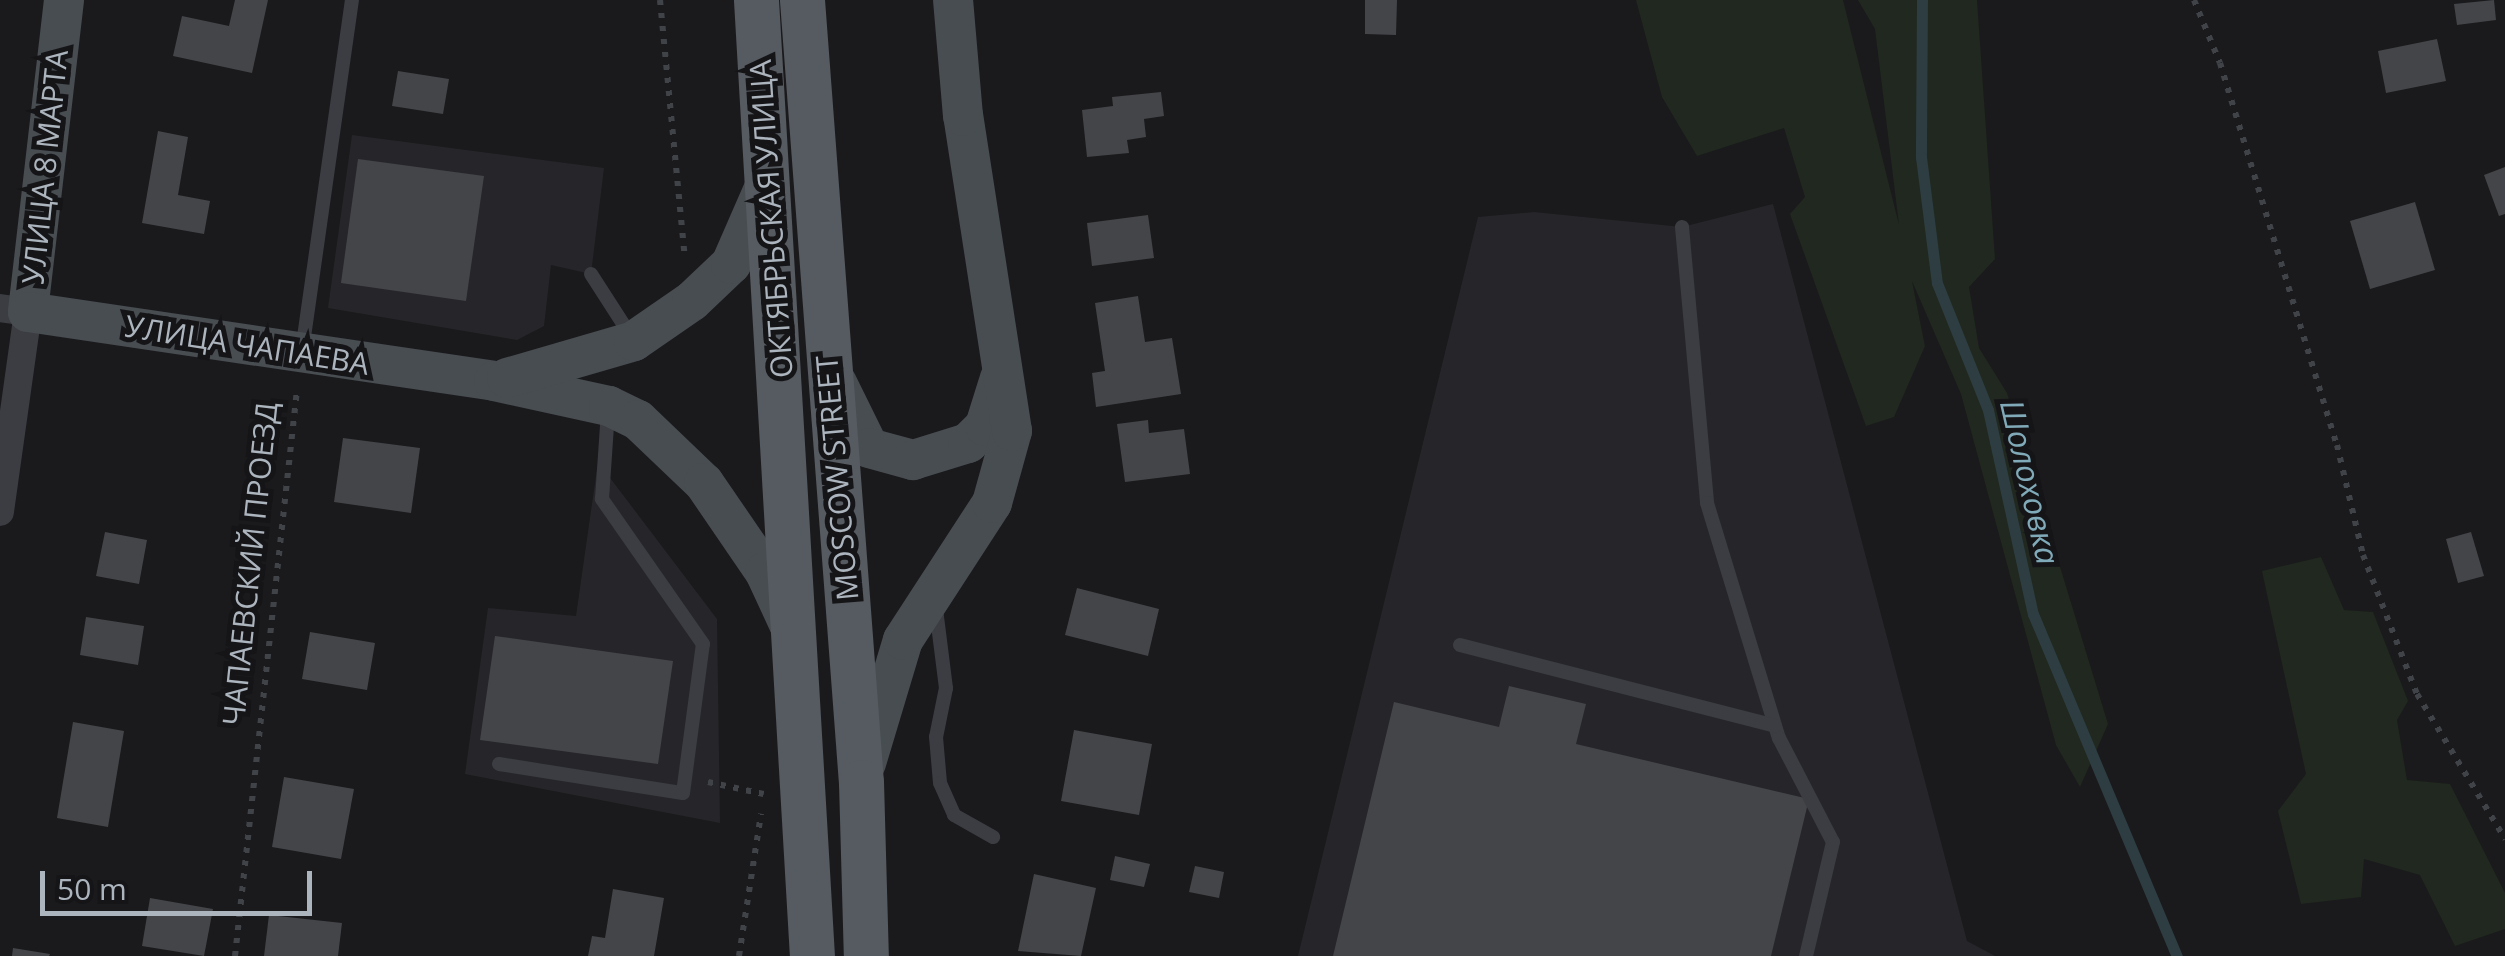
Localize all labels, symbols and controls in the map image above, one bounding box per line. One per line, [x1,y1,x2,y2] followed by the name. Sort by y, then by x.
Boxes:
[15,48,75,286] street label: УЛИЦА 8 МАРТА
[742,59,800,379] street label: ОКТЯБРЬСКАЯ УЛИЦА
[122,308,372,382] street label: УЛИЦА ЧАПАЕВА
[808,354,866,602] street label: MOSCOW STREET
[1992,396,2068,568] water label: Шолоховка
[215,400,285,728] street label: ЧАПАЕВСКИЙ ПРОЕЗД
[45,851,318,913] scale bar
[57,868,127,909] text: 50 m

